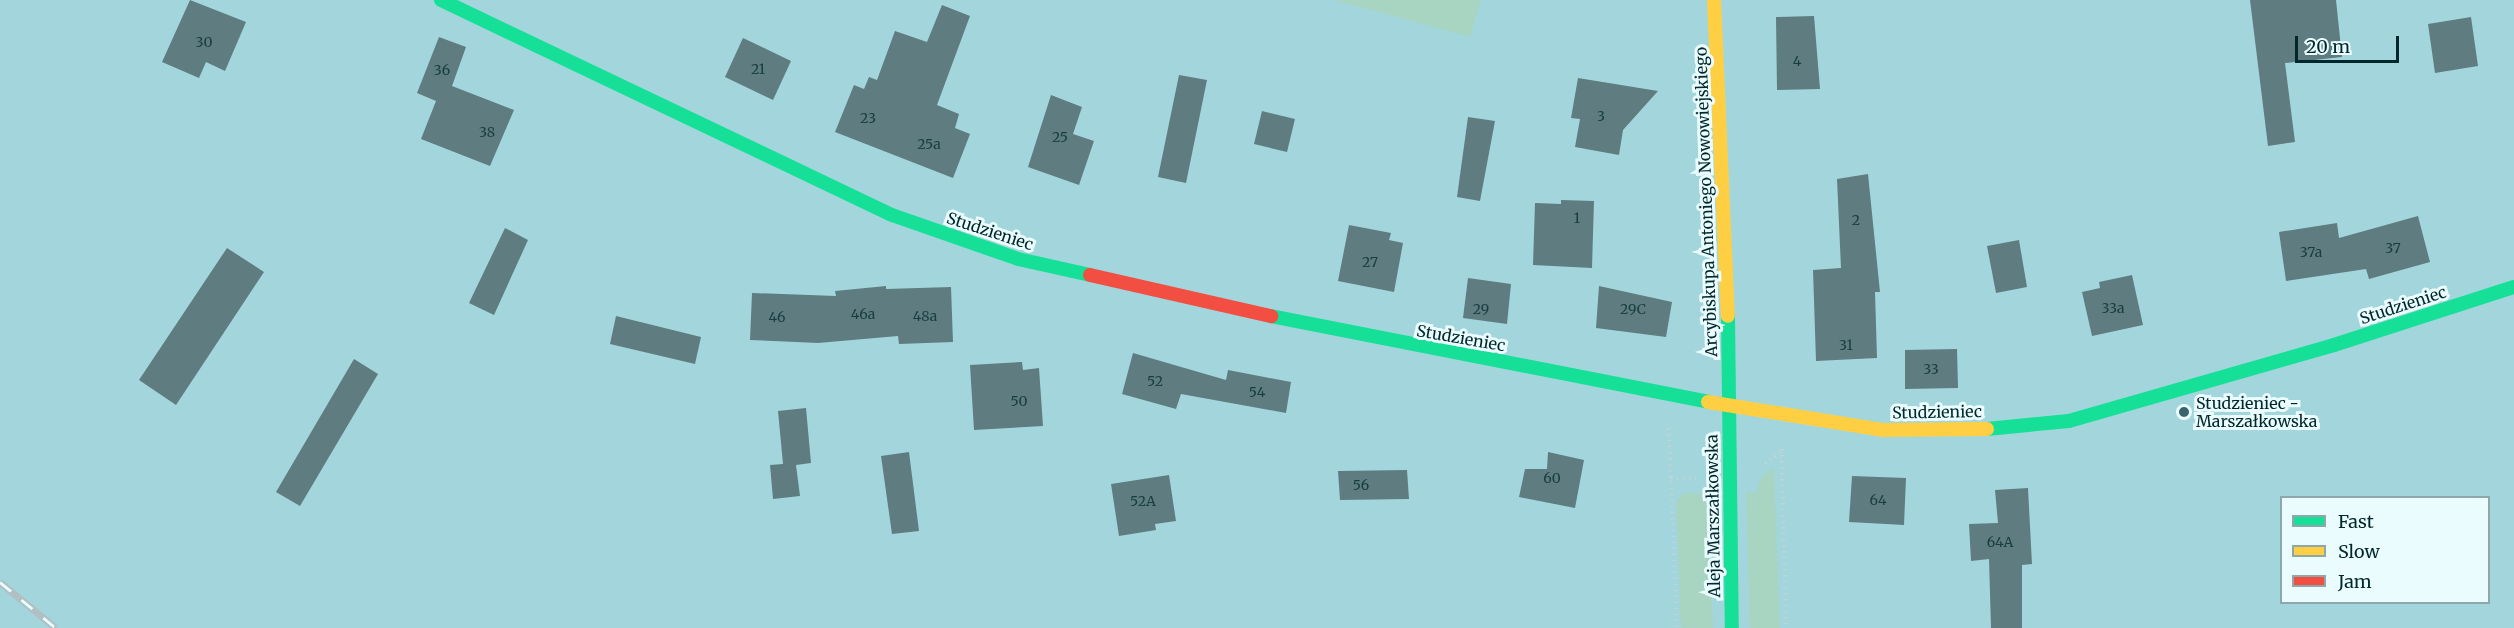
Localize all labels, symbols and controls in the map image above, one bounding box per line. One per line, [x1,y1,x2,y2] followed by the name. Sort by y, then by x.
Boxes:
[2298,24,2402,62] scale bar
[196,34,212,50] house number: 30
[2306,35,2350,58] text: 20 m
[1691,47,1721,357] street label: Arcybiskupa Antoniego Nowowiejskiego
[1793,53,1801,69] house number: 4
[751,61,765,77] house number: 21
[434,62,450,78] house number: 36
[1597,108,1605,124] house number: 3
[860,110,876,126] house number: 23
[479,124,495,140] house number: 38
[1052,129,1068,145] house number: 25
[917,136,941,152] house number: 25a
[944,208,1036,254] street label: Studzieniec
[1574,210,1580,226] house number: 1
[1852,212,1860,228] house number: 2
[2385,240,2401,256] house number: 37
[2300,244,2322,260] house number: 37a
[1362,254,1378,270] house number: 27
[2357,282,2449,328] street label: Studzieniec
[2102,300,2124,316] house number: 33a
[1473,301,1489,317] house number: 29
[1620,301,1646,317] house number: 29C
[851,306,875,322] house number: 46a
[913,308,937,324] house number: 48a
[769,309,785,325] house number: 46
[1415,321,1507,355] street label: Studzieniec
[1839,337,1853,353] house number: 31
[1923,361,1939,377] house number: 33
[1147,373,1163,389] house number: 52
[1249,384,1265,400] house number: 54
[1011,393,1027,409] house number: 50
[2196,393,2317,431] place label: Studzieniec - Marszałkowska
[1892,402,1982,422] street label: Studzieniec
[2177,405,2191,419] marker: Studzieniec - Marszałkowska
[1702,434,1724,598] street label: Aleja Marszałkowska
[1543,470,1561,486] house number: 60
[1353,477,1369,493] house number: 56
[1869,492,1887,508] house number: 64
[1130,493,1156,509] house number: 52A
[2280,496,2490,604] legend
[2338,510,2374,533] text: Fast
[1987,534,2013,550] house number: 64A
[2338,540,2380,563] text: Slow
[2338,570,2372,593] text: Jam

